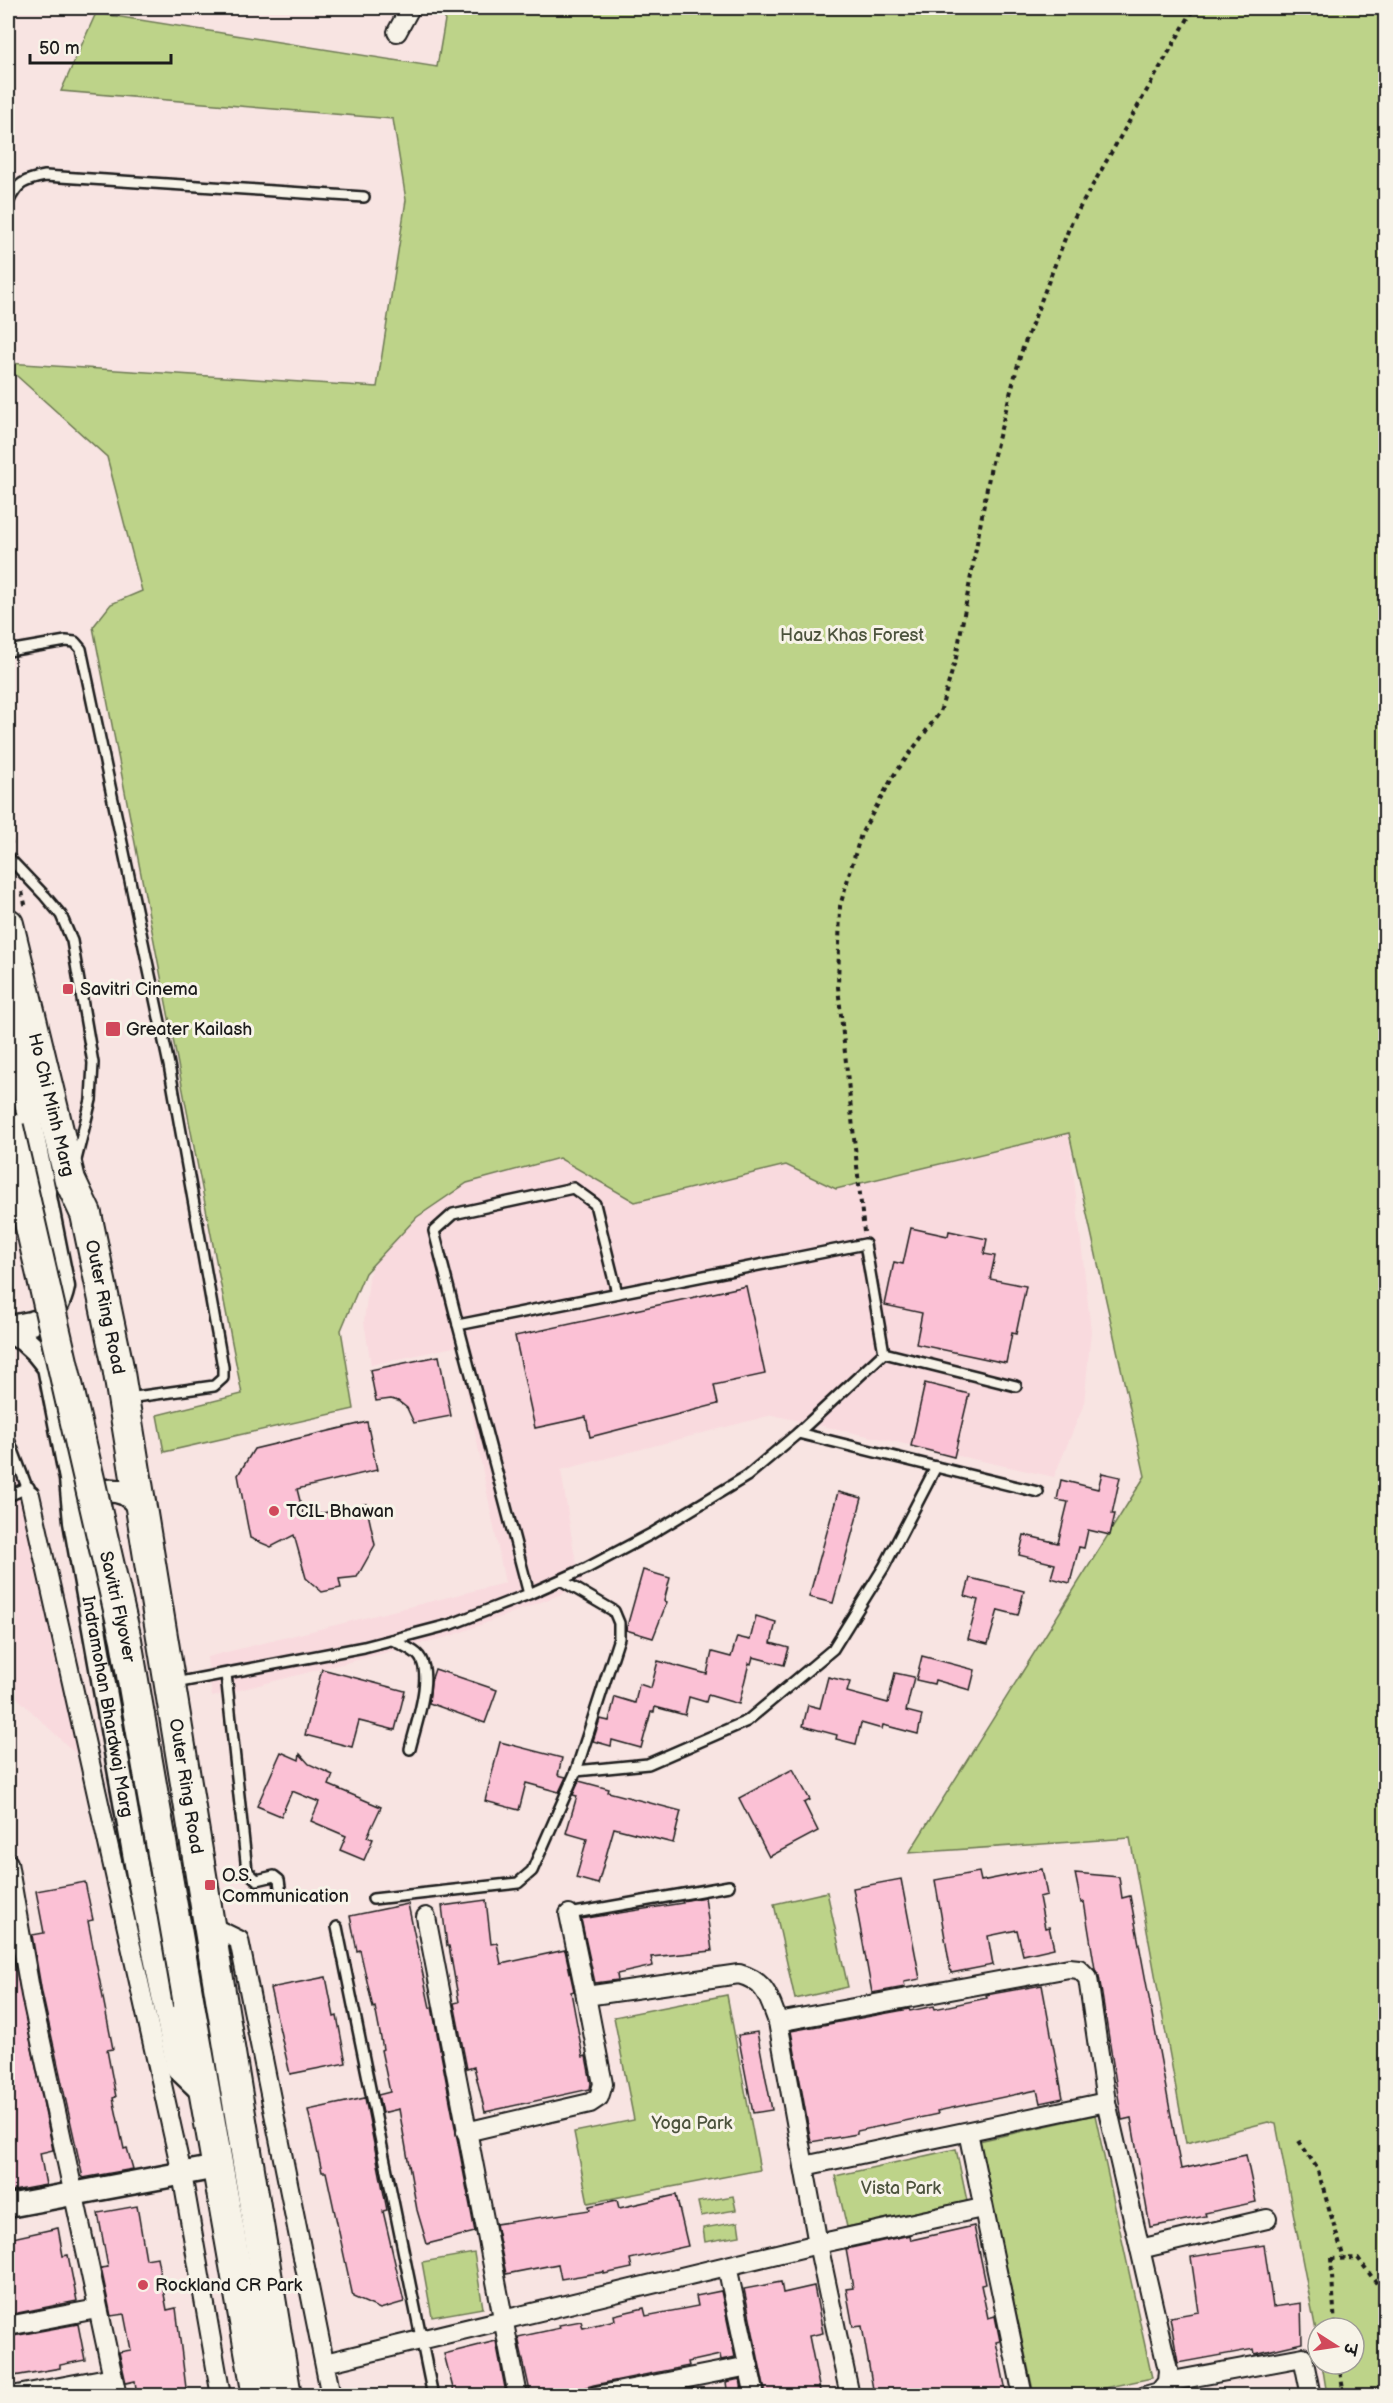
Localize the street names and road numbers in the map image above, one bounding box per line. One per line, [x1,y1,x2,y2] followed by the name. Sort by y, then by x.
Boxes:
[24,1031,79,1179] street label: Ho Chi Minh Marg
[81,1238,130,1376] street label: Outer Ring Road
[95,1549,140,1664] street label: Savitri Flyover
[78,1594,138,1819] street label: Indramohan Bhardwaj Marg
[165,1717,208,1855] street label: Outer Ring Road

